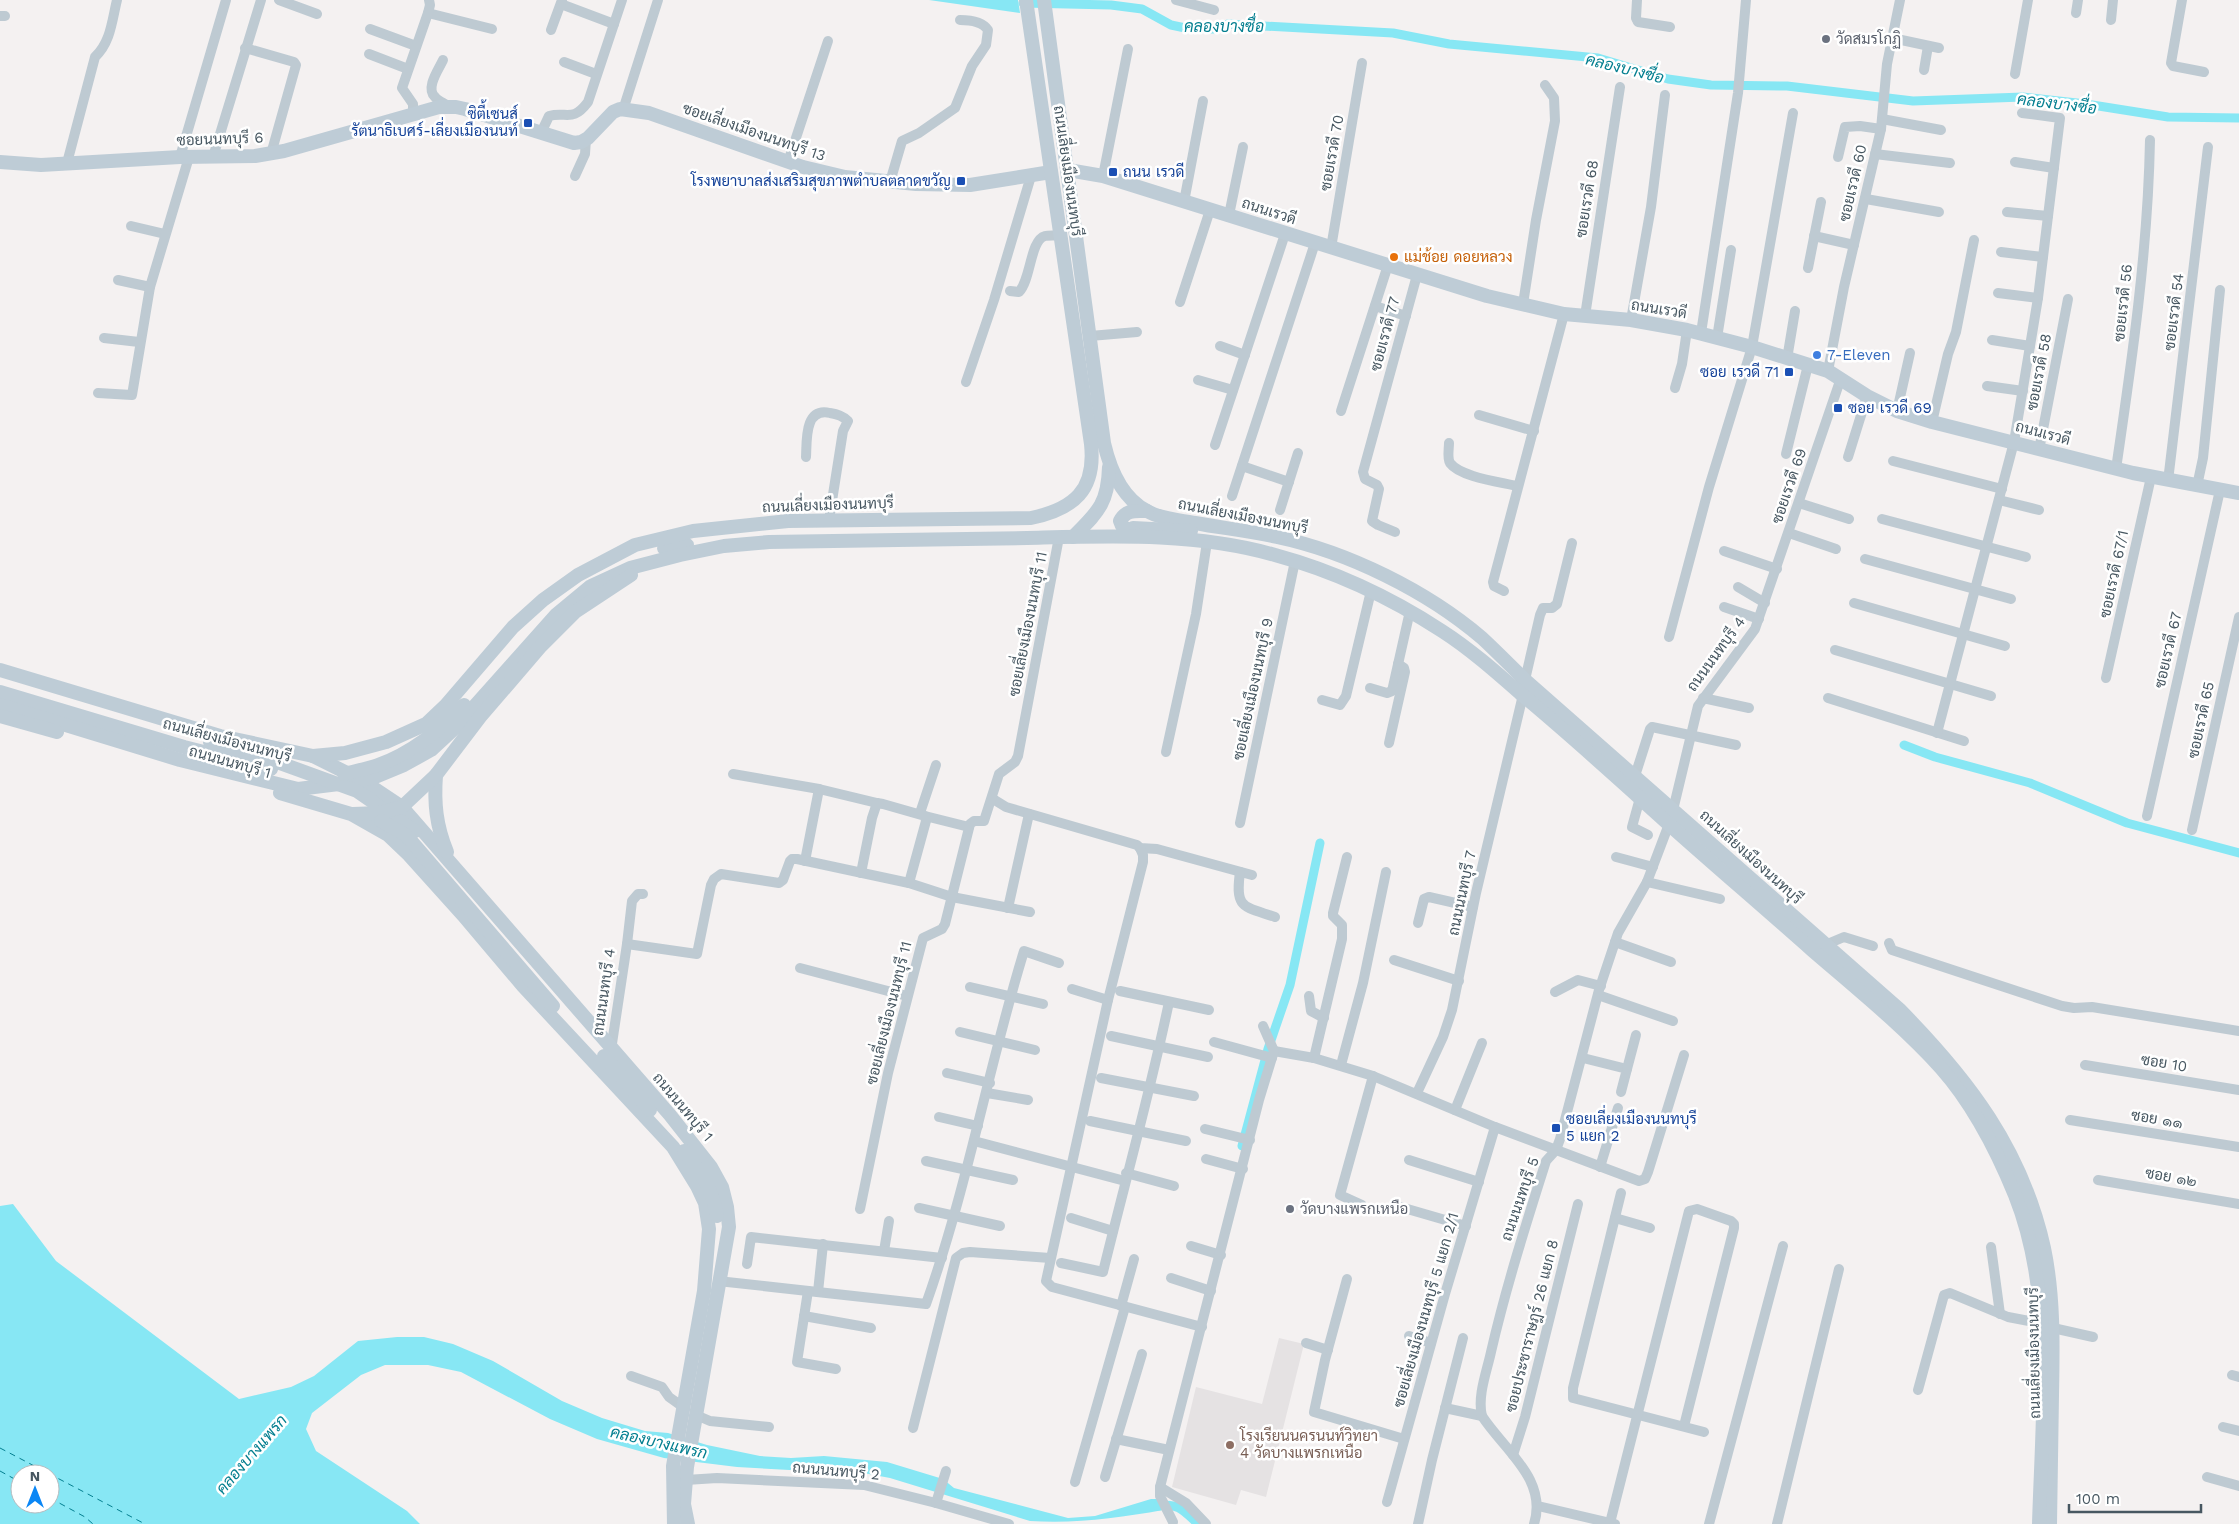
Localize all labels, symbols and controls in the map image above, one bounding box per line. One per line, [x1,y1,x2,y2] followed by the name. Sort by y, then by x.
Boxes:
[1184,12,1264,36] water label: คลองบางซื่อ
[1836,29,1901,49] place label: วัดสมรโกฏิ
[1820,33,1832,45] marker: วัดสมรโกฏิ
[1584,45,1667,87] water label: คลองบางซื่อ
[2016,84,2099,118] water label: คลองบางซื่อ
[679,93,830,167] street label: ซอยเลี่ยงเมืองนนทบุรี 13
[351,99,518,140] place label: ซิตี้เซนส์ รัตนาธิเบศร์-เลี่ยงเมืองนนท์
[1048,104,1092,238] street label: ถนนเลี่ยงเมืองนนทบุรี
[1315,113,1348,193] street label: ซอยเรวดี 70
[522,117,534,129] marker: ซิตี้เซนส์ รัตนาธิเบศร์-เลี่ยงเมืองนนท์
[176,127,264,152] street label: ซอยนนทบุรี 6
[1834,142,1871,223] street label: ซอยเรวดี 60
[1571,159,1602,239] street label: ซอยเรวดี 68
[1123,162,1184,181] place label: ถนน เรวดี
[1107,166,1119,178] marker: ถนน เรวดี
[690,171,951,192] place label: โรงพยาบาลส่งเสริมสุขภาพตำบลตลาดขวัญ
[955,175,967,187] marker: โรงพยาบาลส่งเสริมสุขภาพตำบลตลาดขวัญ
[1239,193,1299,228] street label: ถนนเรวดี
[1404,247,1512,266] place label: แม่ช้อย ดอยหลวง
[1388,251,1400,263] marker: แม่ช้อย ดอยหลวง
[2109,263,2136,343] street label: ซอยเรวดี 56
[2159,272,2188,352] street label: ซอยเรวดี 54
[1365,294,1404,373] street label: ซอยเรวดี 77
[1630,295,1688,322] street label: ถนนเรวดี
[2022,332,2055,412] street label: ซอยเรวดี 58
[1827,346,1891,364] place label: 7-Eleven
[1811,349,1823,361] marker: 7-Eleven
[1700,362,1779,381] place label: ซอย เรวดี 71
[1783,366,1795,378] marker: ซอย เรวดี 71
[1848,398,1932,417] place label: ซอย เรวดี 69
[1832,402,1844,414] marker: ซอย เรวดี 69
[2013,416,2073,449] street label: ถนนเรวดี
[1767,446,1810,526] street label: ซอยเรวดี 69
[762,488,894,518] street label: ถนนเลี่ยงเมืองนนทบุรี
[1176,489,1311,539] street label: ถนนเลี่ยงเมืองนนทบุรี
[2095,528,2132,619] street label: ซอยเรวดี 67/1
[999,549,1053,698] street label: ซอยเลี่ยงเมืองนนทบุรี 11
[2150,610,2185,690] street label: ซอยเรวดี 67
[1682,613,1751,696] street label: ถนนนนทบุรี 4
[1223,615,1279,762] street label: ซอยเลี่ยงเมืองนนทบุรี 9
[2183,680,2218,760] street label: ซอยเรวดี 65
[160,708,295,768] street label: ถนนเลี่ยงเมืองนนทบุรี
[186,741,273,784] street label: ถนนนนทบุรี 1
[1695,802,1810,909] street label: ถนนเลี่ยงเมืองนนทบุรี
[1443,849,1482,938] street label: ถนนนนทบุรี 7
[857,938,917,1087] street label: ซอยเลี่ยงเมืองนนทบุรี 11
[588,947,621,1037] street label: ถนนนนทบุรี 4
[2140,1050,2188,1076] street label: ซอย 10
[647,1068,718,1146] street label: ถนนนนทบุรี 1
[1566,1104,1697,1145] place label: ซอยเลี่ยงเมืองนนทบุรี 5 แยก 2
[2130,1106,2184,1132] street label: ซอย ๑๑
[1550,1122,1562,1134] marker: ซอยเลี่ยงเมืองนนทบุรี 5 แยก 2
[1496,1154,1545,1244] street label: ถนนนนทบุรี 5
[2144,1164,2198,1190] street label: ซอย ๑๒
[1300,1199,1408,1218] place label: วัดบางแพรกเหนือ
[1284,1203,1296,1215] marker: วัดบางแพรกเหนือ
[1384,1209,1464,1410] street label: ซอยเลี่ยงเมืองนนทบุรี 5 แยก 2/1
[1501,1237,1563,1415] street label: ซอยประชาราษฎร์ 26 แยก 8
[2018,1287,2046,1419] street label: ถนนเลี่ยงเมืองนนทบุรี
[212,1411,291,1498] water label: คลองบางแพรก
[609,1422,709,1463] water label: คลองบางแพรก
[1239,1426,1378,1462] place label: โรงเรียนนครนนท์วิทยา 4 วัดบางแพรกเหนือ
[1224,1439,1236,1451] marker: โรงเรียนนครนนท์วิทยา 4 วัดบางแพรกเหนือ
[791,1457,881,1486] street label: ถนนนนทบุรี 2
[10,1464,60,1514] north arrow
[30,1468,40,1484] text: N
[2069,1482,2202,1514] scale bar
[2076,1490,2120,1508] text: 100 m

